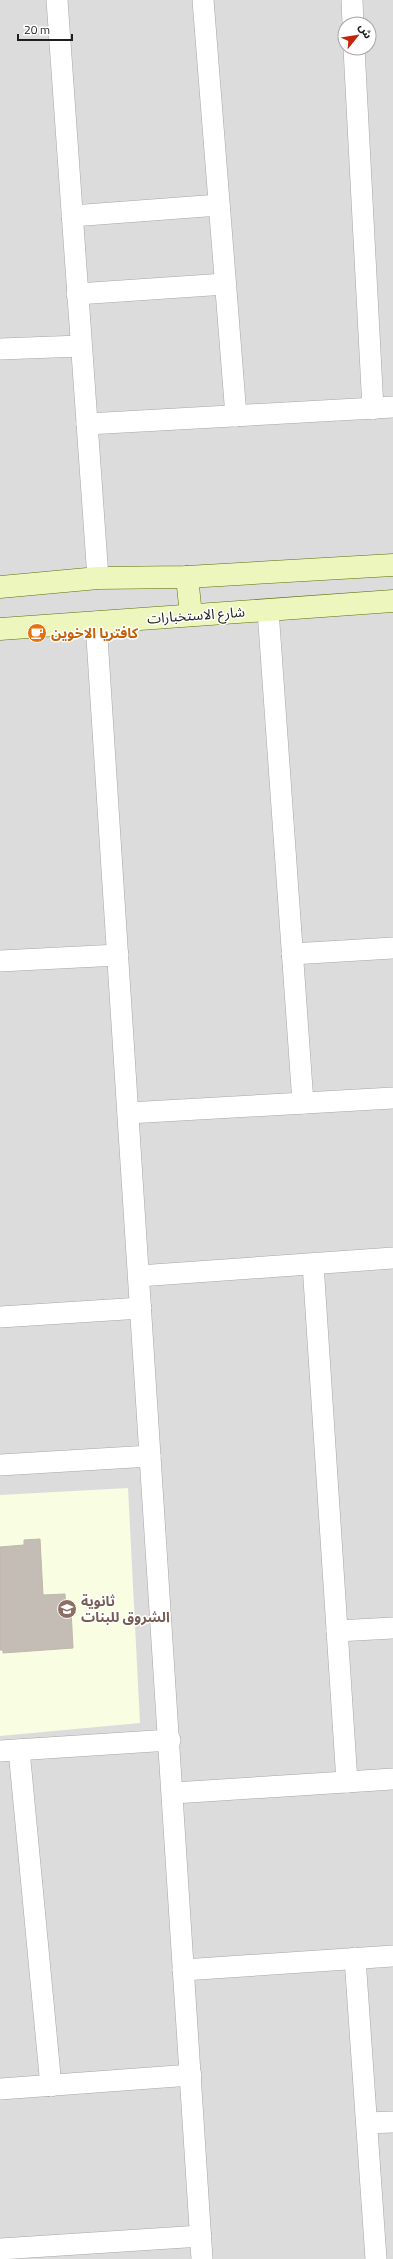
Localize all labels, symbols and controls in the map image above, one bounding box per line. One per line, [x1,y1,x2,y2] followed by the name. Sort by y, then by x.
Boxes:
[18,16,72,42] scale bar
[337,16,377,56] north arrow
[24,20,50,39] text: 20 m
[355,20,376,42] text: ش
[146,601,246,629] street label: شارع الاستخبارات
[26,622,48,644] cafe icon: كافتريا الاخوين
[51,622,139,643] place label: كافتريا الاخوين
[81,1590,170,1627] place label: ثانوية الشروق للبنات
[56,1598,78,1620] school or university icon: ثانوية الشروق للبنات

